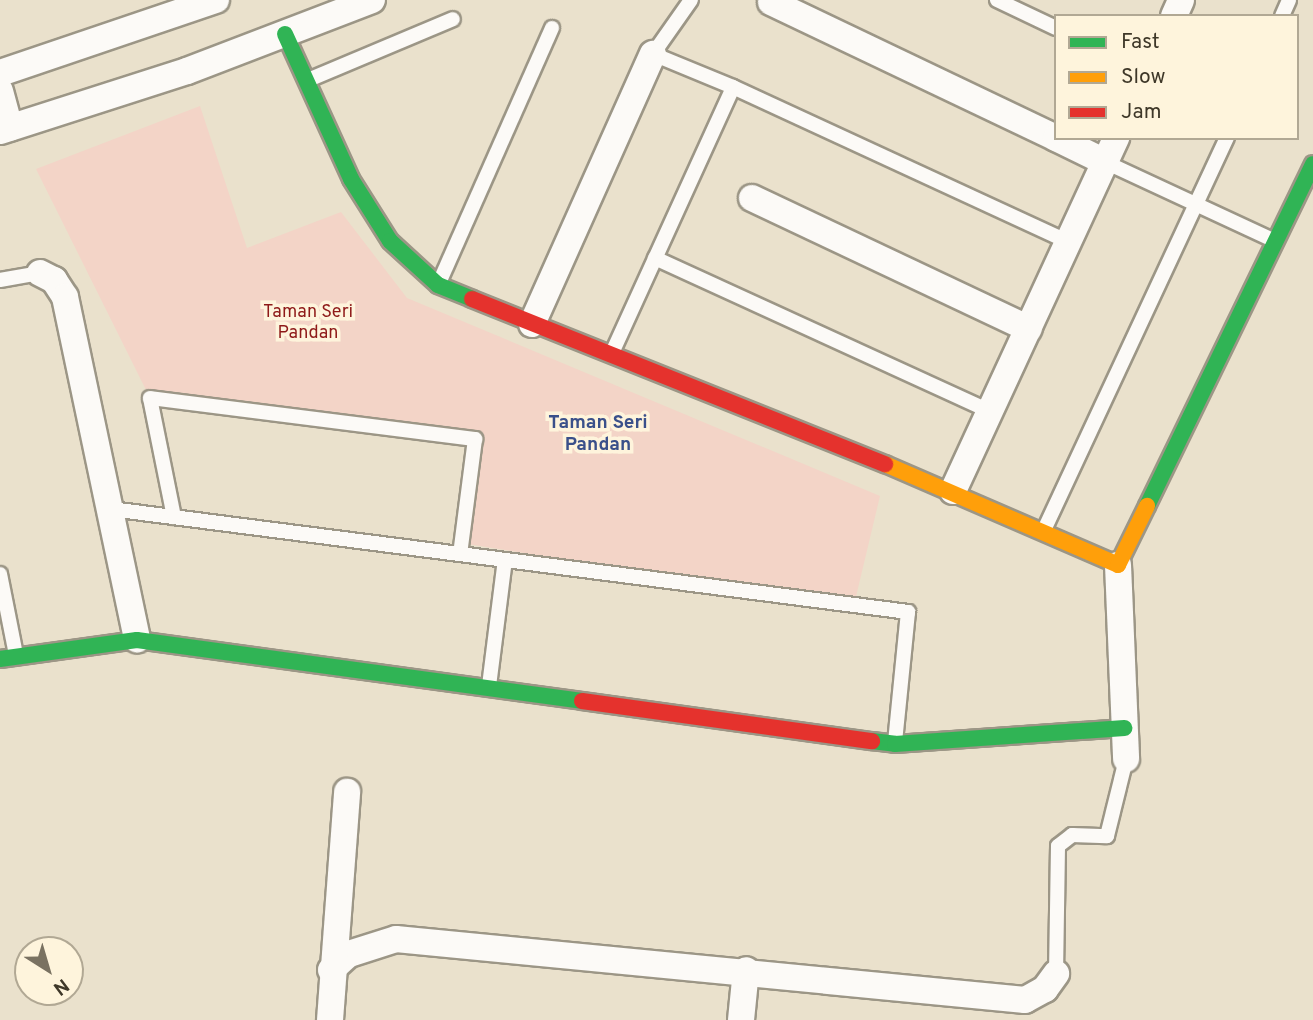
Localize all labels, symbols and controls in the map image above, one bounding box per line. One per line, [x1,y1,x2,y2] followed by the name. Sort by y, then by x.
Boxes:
[1054,14,1299,140] legend
[1121,29,1160,56] text: Fast
[1121,64,1166,91] text: Slow
[1121,99,1162,126] text: Jam
[263,303,353,346] park label: Taman Seri Pandan
[548,413,648,457] district label: Taman Seri Pandan
[14,936,84,1006] north arrow
[48,972,73,1000] text: N

